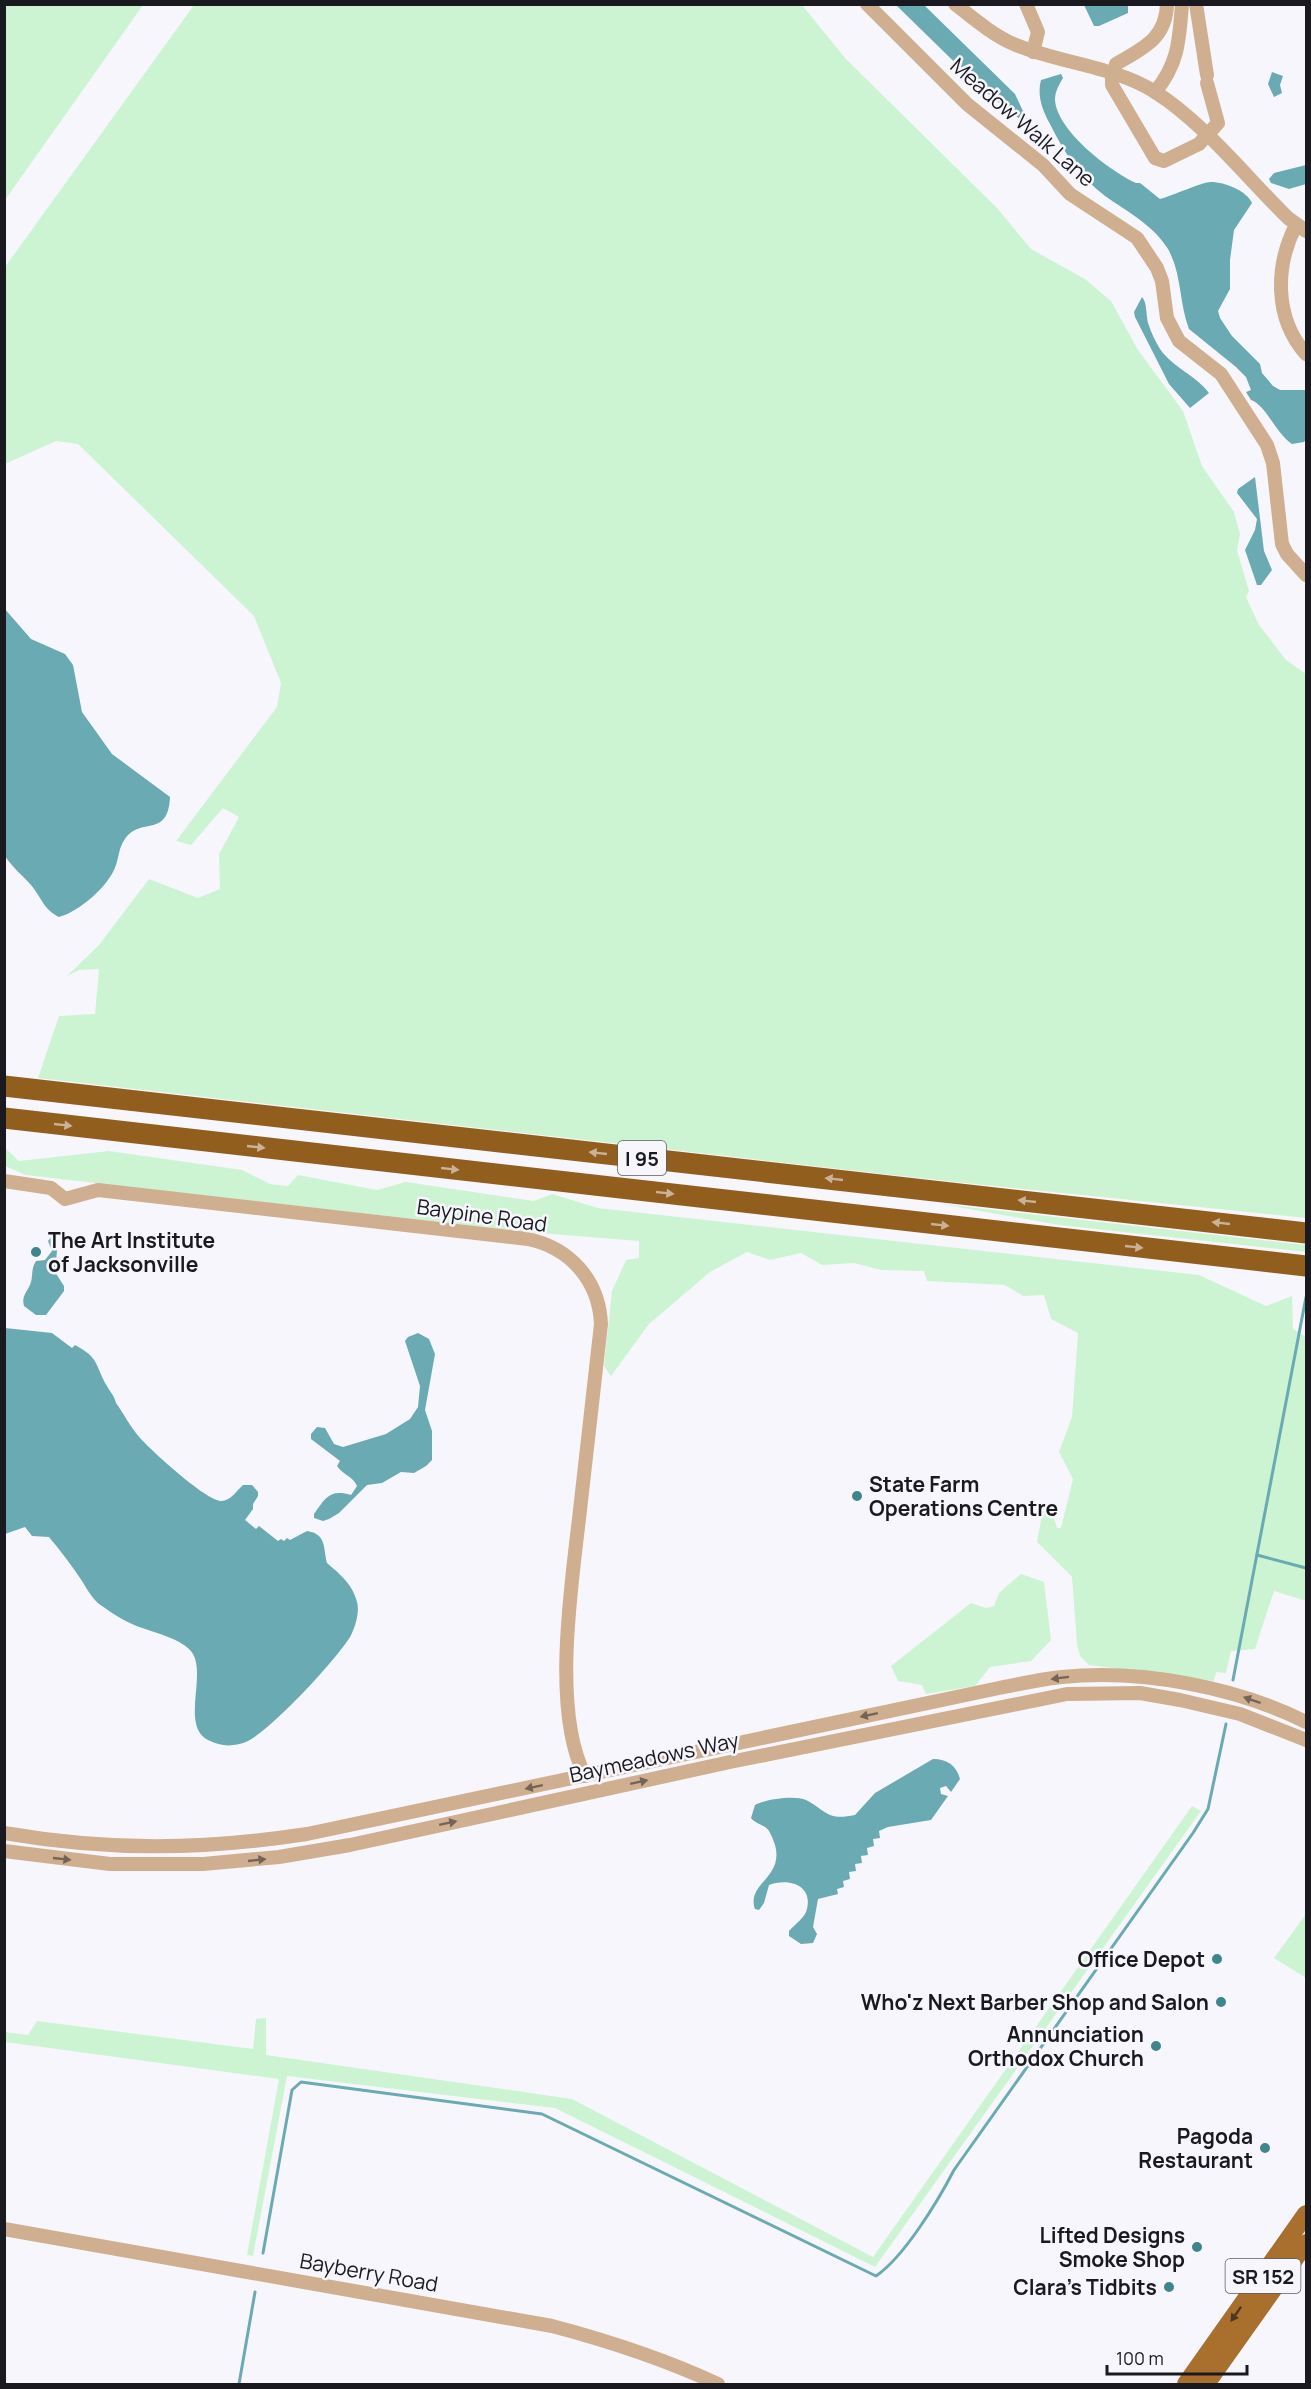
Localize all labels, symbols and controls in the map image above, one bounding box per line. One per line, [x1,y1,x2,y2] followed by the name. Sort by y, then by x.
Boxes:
[945,51,1101,193] street label: Meadow Walk Lane
[53,1120,72,1129] one-way arrow
[618,1141,666,1175] road number: I 95
[247,1142,266,1152] one-way arrow
[588,1148,607,1158] one-way arrow
[441,1164,460,1174] one-way arrow
[824,1175,843,1184] one-way arrow
[655,1188,674,1198] one-way arrow
[415,1192,549,1238] street label: Baypine Road
[1018,1196,1037,1206] one-way arrow
[1211,1218,1230,1228] one-way arrow
[931,1220,950,1229] one-way arrow
[48,1226,215,1278] place label: The Art Institute of Jacksonville
[1124,1242,1143,1251] one-way arrow
[29,1245,43,1259] marker: The Art Institute of Jacksonville
[869,1470,1058,1522] place label: State Farm Operations Centre
[850,1489,864,1503] marker: State Farm Operations Centre
[1050,1673,1069,1683] one-way arrow
[1243,1695,1261,1705] one-way arrow
[859,1711,878,1721] one-way arrow
[567,1725,741,1789] street label: Baymeadows Way
[630,1776,648,1786] one-way arrow
[525,1783,544,1792] one-way arrow
[439,1818,458,1827] one-way arrow
[53,1854,72,1864] one-way arrow
[248,1855,267,1865] one-way arrow
[1077,1945,1205,1973] place label: Office Depot
[1210,1952,1224,1966] marker: Office Depot
[861,1988,1209,2016] place label: Who'z Next Barber Shop and Salon
[1214,1995,1228,2009] marker: Who'z Next Barber Shop and Salon
[968,2020,1144,2072] place label: Annunciation Orthodox Church
[1149,2039,1163,2053] marker: Annunciation Orthodox Church
[1138,2122,1253,2174] place label: Pagoda Restaurant
[1258,2141,1272,2155] marker: Pagoda Restaurant
[1040,2221,1185,2273] place label: Lifted Designs Smoke Shop
[1190,2240,1204,2254] marker: Lifted Designs Smoke Shop
[298,2246,440,2298] street label: Bayberry Road
[1226,2259,1300,2293] road number: SR 152
[1013,2273,1157,2301] place label: Clara's Tidbits
[1162,2280,1176,2294] marker: Clara's Tidbits
[1230,2305,1242,2321] one-way arrow
[1107,2338,1246,2376] scale bar
[1116,2346,1164,2370] text: 100 m

